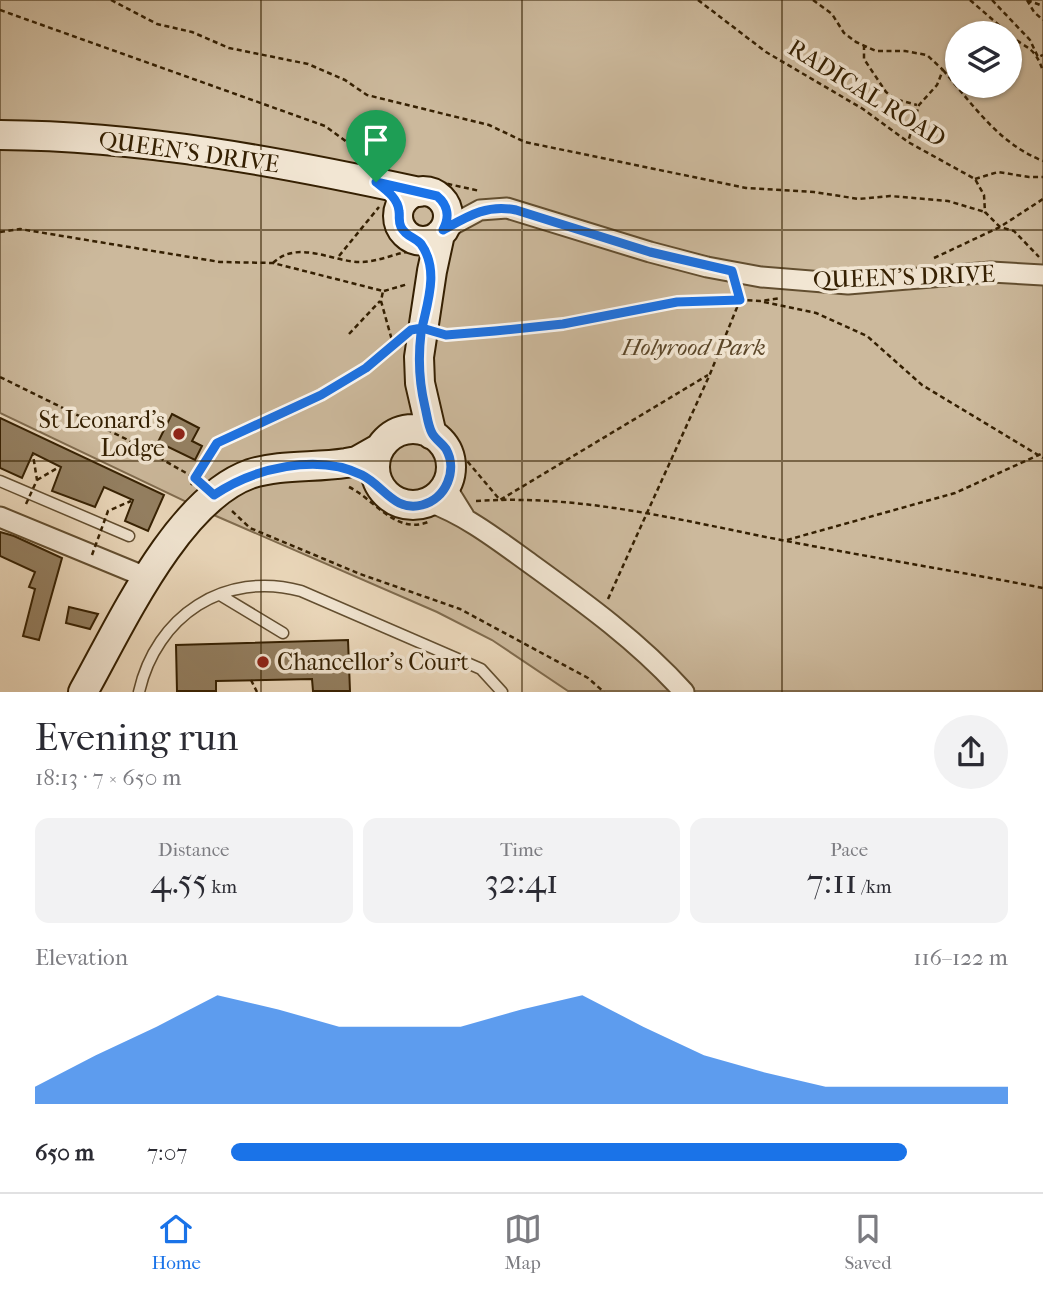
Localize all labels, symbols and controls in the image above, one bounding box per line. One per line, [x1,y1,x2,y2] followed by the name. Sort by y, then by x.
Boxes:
[945,21,1022,98] map controls
[945,21,1022,98] button: layers
[783,33,951,153] street label: RADICAL ROAD
[346,110,406,182] pin
[357,121,395,159] icon: arrive
[97,125,281,179] street label: QUEEN'S DRIVE
[812,260,996,294] street label: QUEEN'S DRIVE
[621,333,766,361] park label: Holyrood Park
[39,406,165,462] place label: St Leonard's Lodge
[171,426,187,442] marker: St Leonard's Lodge
[277,648,469,676] place label: Chancellor's Court
[255,654,271,670] marker: Chancellor's Court
[35,715,238,760] text: Evening run
[934,715,1008,789] button: share
[35,764,181,791] text: 18:13 · 7 × 650 m
[158,839,230,861] text: Distance
[500,839,543,861] text: Time
[830,839,868,861] text: Pace
[150,861,207,902] text: 4.55
[485,861,558,902] text: 32:41
[807,861,857,902] text: 7:11
[207,876,237,898] text: km
[857,876,891,898] text: /km
[35,944,128,971] text: Elevation
[913,944,1008,971] text: 116–122 m
[35,1139,94,1166] text: 650 m
[147,1139,187,1166] text: 7:07
[151,1210,201,1274] tab: Home
[504,1210,542,1274] tab: Map
[844,1210,892,1274] tab: Saved

